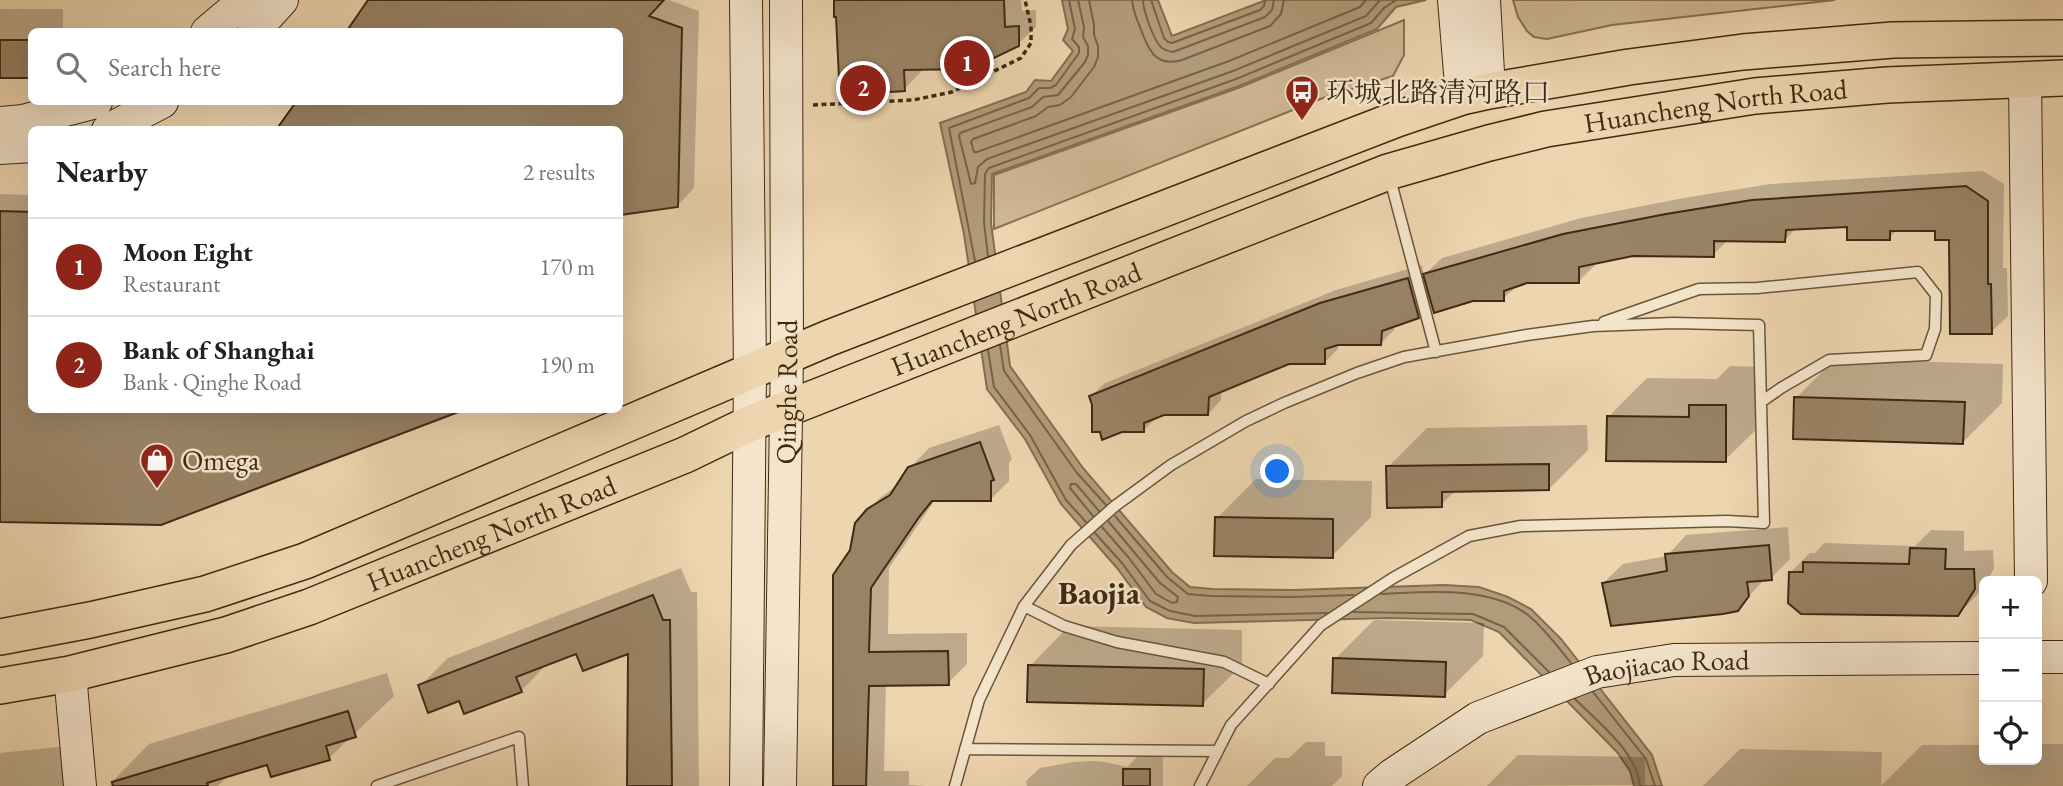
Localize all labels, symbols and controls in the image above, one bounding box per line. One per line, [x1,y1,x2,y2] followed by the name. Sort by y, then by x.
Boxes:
[28,28,623,105] search box
[944,37,990,89] pin: 1
[52,48,90,86] icon: search
[108,50,221,84] text: Search here
[840,62,886,114] pin: 2
[1581,70,1849,141] street label: Huancheng North Road
[1283,73,1321,122] bus stop icon: 环城北路清河路口
[1326,74,1550,110] place label: 环城北路清河路口
[56,152,148,191] text: Nearby
[523,157,595,187] text: 2 results
[123,235,253,269] text: Moon Eight
[73,252,85,282] text: 1
[539,252,595,282] text: 170 m
[886,253,1147,384] street label: Huancheng North Road
[123,269,221,299] text: Restaurant
[767,319,805,465] street label: Qinghe Road
[123,333,314,367] text: Bank of Shanghai
[73,350,85,380] text: 2
[539,350,595,380] text: 190 m
[123,367,301,397] text: Bank · Qinghe Road
[138,441,176,490] shop icon: Omega
[182,442,260,478] place label: Omega
[1260,454,1294,488] your location
[361,467,622,600] street label: Huancheng North Road
[1058,572,1141,614] district label: Baojia
[1979,576,2042,765] map controls
[1979,576,2042,639] button: +
[1979,639,2042,702] button: −
[1578,642,1750,693] street label: Baojiacao Road
[1979,702,2042,765] button: locate

